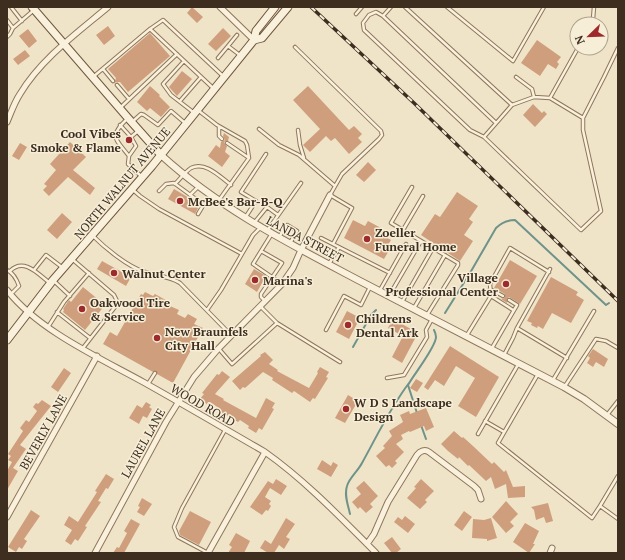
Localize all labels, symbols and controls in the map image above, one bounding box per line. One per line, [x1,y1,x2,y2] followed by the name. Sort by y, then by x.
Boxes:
[569,16,609,56] north arrow
[571,33,588,46] text: N
[71,124,173,242] street label: NORTH WALNUT AVENUE
[30,126,122,155] place label: Cool Vibes Smoke & Flame
[124,135,134,145] marker: Cool Vibes Smoke & Flame
[188,194,284,209] place label: McBee's Bar-B-Q
[175,196,185,206] marker: McBee's Bar-B-Q
[264,212,347,266] street label: LANDA STREET
[375,225,457,254] place label: Zoeller Funeral Home
[362,234,372,244] marker: Zoeller Funeral Home
[122,266,206,281] place label: Walnut Center
[109,268,119,278] marker: Walnut Center
[386,270,499,299] place label: Village Professional Center
[263,273,313,288] place label: Marina's
[250,275,260,285] marker: Marina's
[501,279,511,289] marker: Village Professional Center
[90,295,171,324] place label: Oakwood Tire & Service
[77,304,87,314] marker: Oakwood Tire & Service
[356,311,419,340] place label: Childrens Dental Ark
[343,320,353,330] marker: Childrens Dental Ark
[165,324,249,353] place label: New Braunfels City Hall
[152,333,162,343] marker: New Braunfels City Hall
[168,380,238,430] street label: WOOD ROAD
[16,392,70,472] street label: BEVERLY LANE
[354,395,452,424] place label: W D S Landscape Design
[341,404,351,414] marker: W D S Landscape Design
[118,405,168,481] street label: LAUREL LANE

